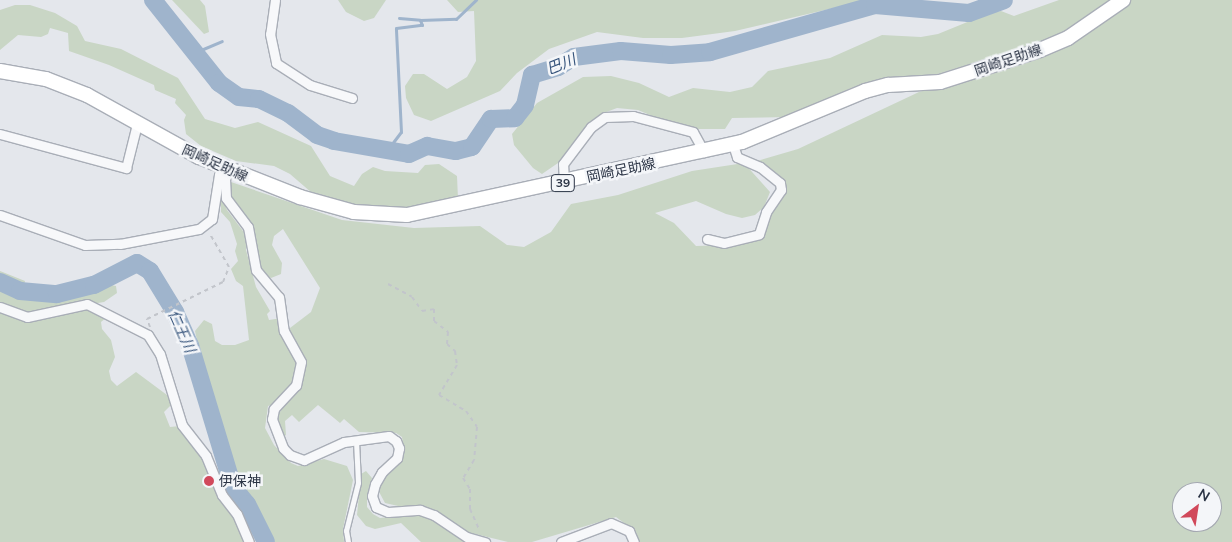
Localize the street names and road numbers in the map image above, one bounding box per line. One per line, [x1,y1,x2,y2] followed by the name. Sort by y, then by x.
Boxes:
[972,41,1044,79] street label: 岡崎足助線
[180,141,250,185] street label: 岡崎足助線
[585,155,657,185] street label: 岡崎足助線
[550,174,576,192] road number: 39

